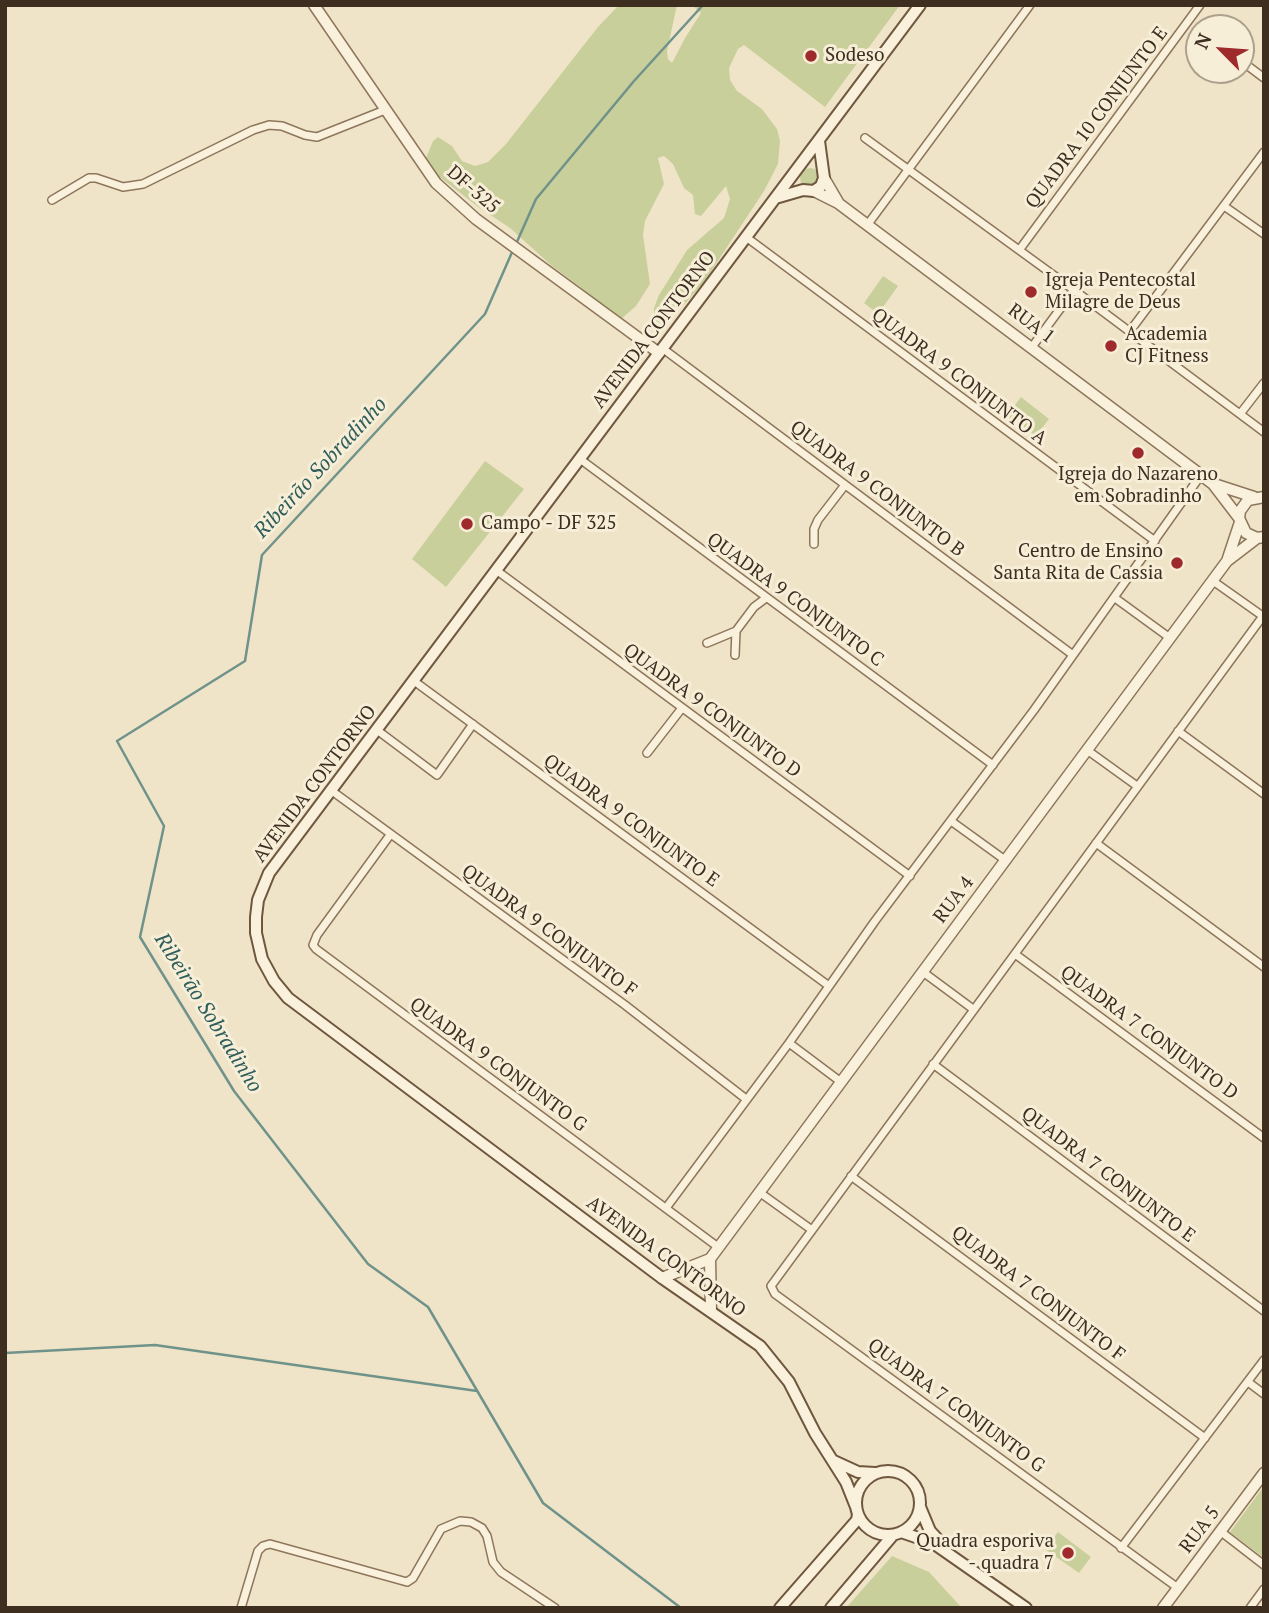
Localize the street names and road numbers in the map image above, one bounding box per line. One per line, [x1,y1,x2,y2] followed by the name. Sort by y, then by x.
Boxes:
[1021,23,1173,213] street label: QUADRA 10 CONJUNTO E
[442,161,504,219] street label: DF-325
[587,247,721,413] street label: AVENIDA CONTORNO
[1003,299,1059,349] street label: RUA 1
[867,304,1051,450] street label: QUADRA 9 CONJUNTO A
[785,416,969,562] street label: QUADRA 9 CONJUNTO B
[702,528,888,672] street label: QUADRA 9 CONJUNTO C
[619,639,805,783] street label: QUADRA 9 CONJUNTO D
[248,701,382,867] street label: AVENIDA CONTORNO
[539,750,723,892] street label: QUADRA 9 CONJUNTO E
[457,860,641,1002] street label: QUADRA 9 CONJUNTO F
[929,872,979,928] street label: RUA 4
[1056,961,1242,1105] street label: QUADRA 7 CONJUNTO D
[405,993,591,1137] street label: QUADRA 9 CONJUNTO G
[1017,1102,1199,1248] street label: QUADRA 7 CONJUNTO E
[582,1192,750,1322] street label: AVENIDA CONTORNO
[947,1221,1129,1367] street label: QUADRA 7 CONJUNTO F
[863,1334,1049,1478] street label: QUADRA 7 CONJUNTO G
[1175,1502,1225,1558] street label: RUA 5

